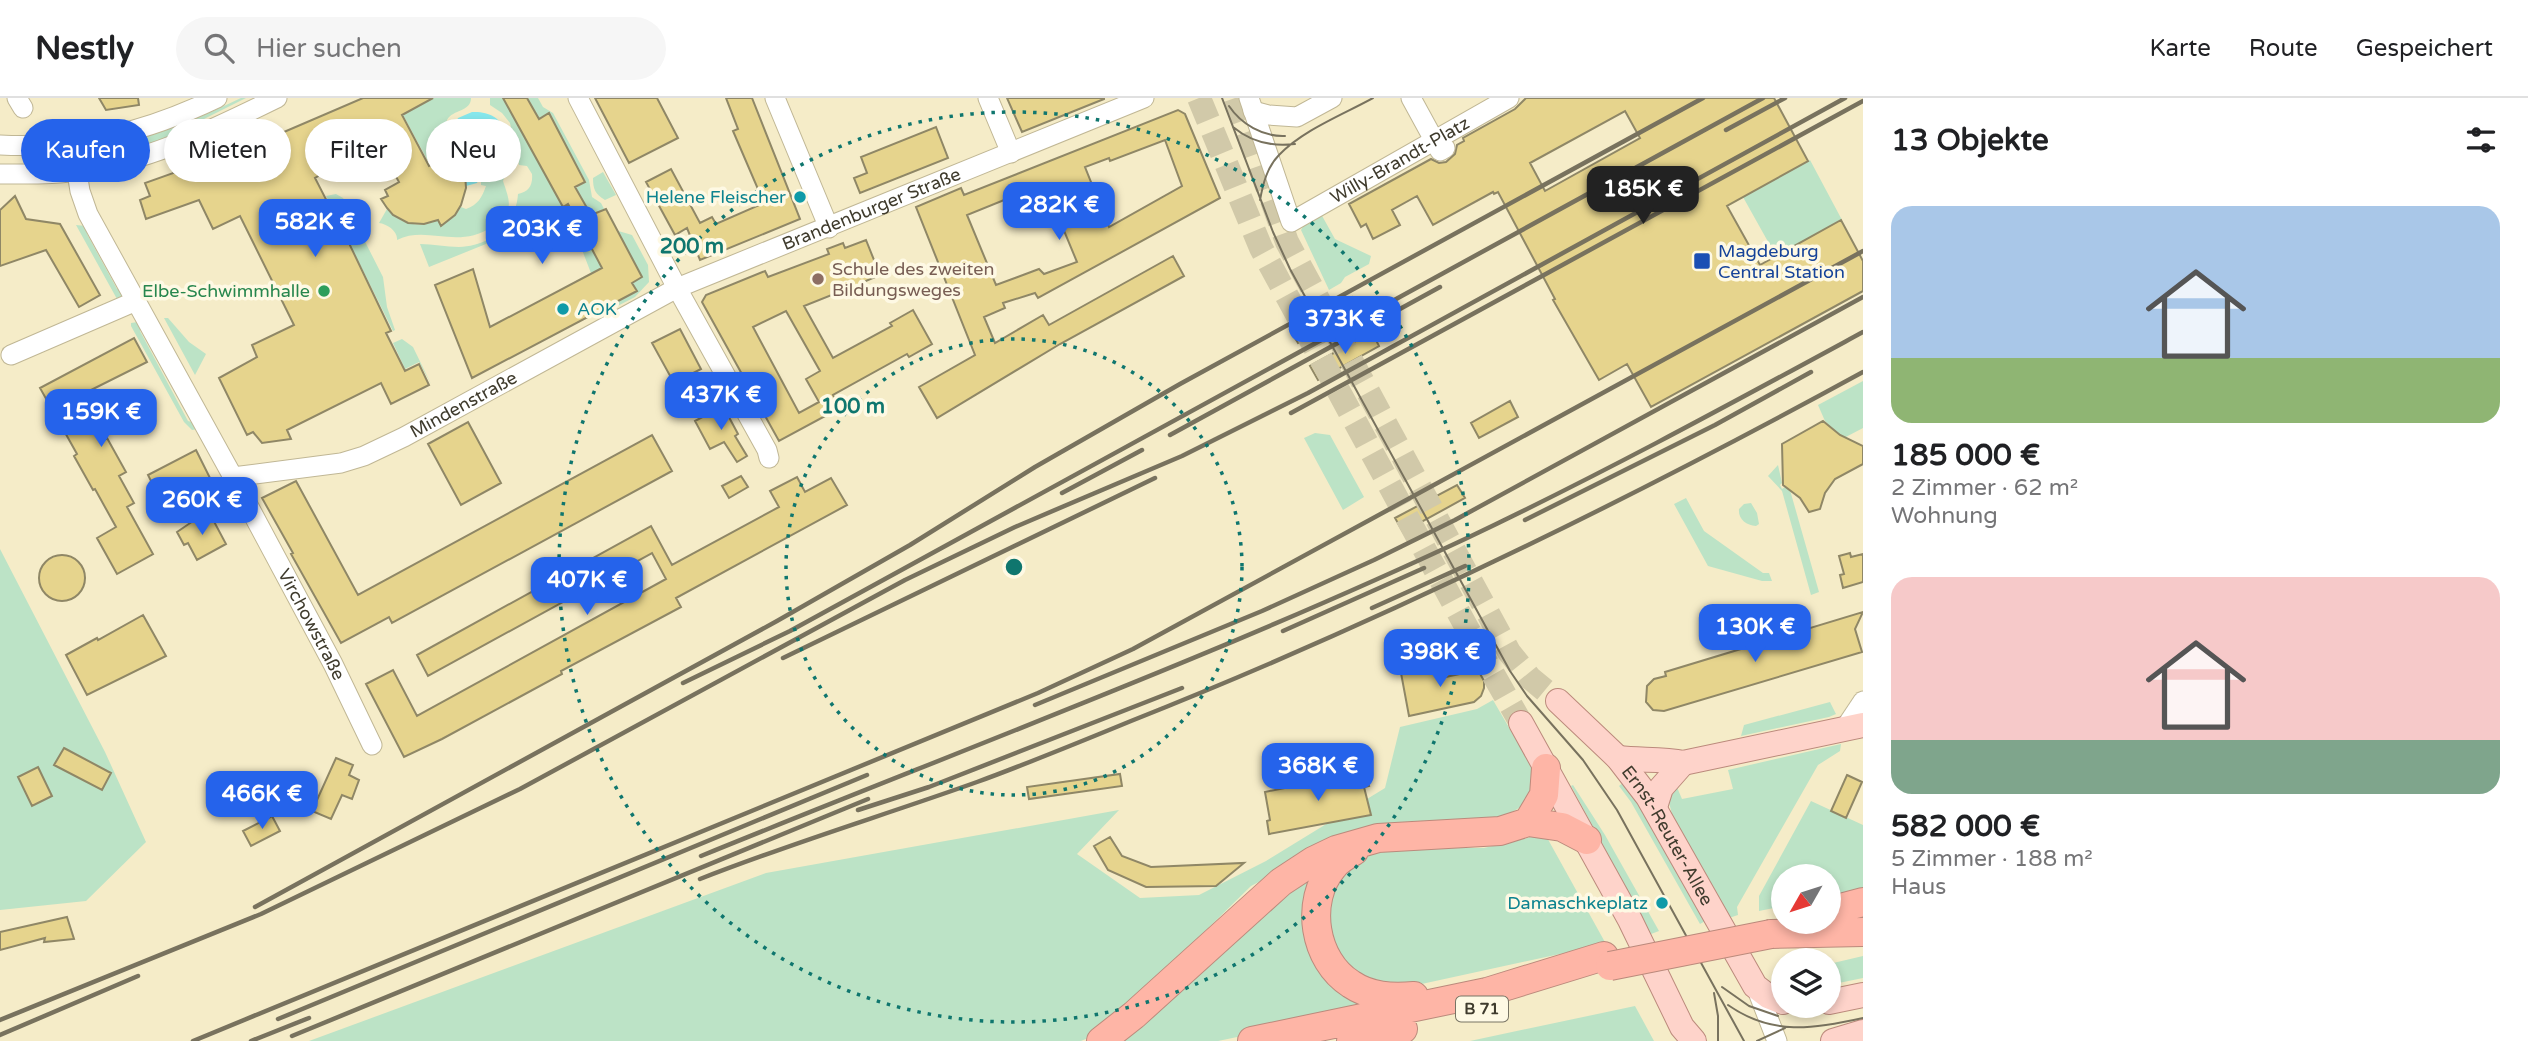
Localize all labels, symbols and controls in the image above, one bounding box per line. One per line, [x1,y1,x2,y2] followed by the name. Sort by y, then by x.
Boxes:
[176,17,666,80] search box
[35,29,134,68] text: Nestly
[200,29,238,67] icon: search
[256,33,402,64] text: Hier suchen
[2149,34,2211,63] text: Karte
[2249,34,2318,63] text: Route
[2356,34,2493,63] text: Gespeichert
[1326,112,1473,208] street label: Willy-Brandt-Platz
[21,119,150,182] chip: Kaufen
[164,119,291,182] chip: Mieten
[305,119,412,182] chip: Filter
[426,119,521,182] chip: Neu
[2462,121,2500,159] icon: filters
[1891,122,2049,159] text: 13 Objekte
[779,163,964,255] street label: Brandenburger Straße
[1586,166,1700,226] pin: 185K €
[1603,175,1683,203] text: 185K €
[1002,183,1116,242] pin: 282K €
[646,186,786,208] place label: Helene Fleischer
[792,189,808,205] marker: Helene Fleischer
[1019,191,1099,219] text: 282K €
[258,200,372,259] pin: 582K €
[485,206,599,266] pin: 203K €
[275,208,355,236] text: 582K €
[502,215,582,243] text: 203K €
[660,234,724,259] text: 200 m
[1718,240,1845,283] place label: Magdeburg Central Station
[1692,251,1712,271] marker: Magdeburg Central Station
[2133,251,2259,377] icon: home
[832,258,994,301] place label: Schule des zweiten Bildungsweges
[810,271,826,287] marker: Schule des zweiten Bildungsweges
[142,280,310,302] place label: Elbe-Schwimmhalle
[316,283,332,299] marker: Elbe-Schwimmhalle
[1288,296,1402,356] pin: 373K €
[577,298,617,320] place label: AOK
[555,301,571,317] marker: AOK
[1305,305,1385,333] text: 373K €
[406,366,521,443] street label: Mindenstraße
[664,372,778,432] pin: 437K €
[681,381,761,409] text: 437K €
[44,390,158,449] pin: 159K €
[821,394,885,419] text: 100 m
[61,398,141,426] text: 159K €
[1891,437,2040,474] text: 185 000 €
[1891,474,2078,502] text: 2 Zimmer · 62 m²
[145,478,259,537] pin: 260K €
[162,486,242,514] text: 260K €
[1891,502,1998,530] text: Wohnung
[1002,555,1026,579] centre of rings
[530,558,644,617] pin: 407K €
[273,565,350,684] street label: Virchowstraße
[547,566,627,594] text: 407K €
[1698,604,1812,664] pin: 130K €
[1715,613,1795,641] text: 130K €
[2133,622,2259,748] icon: home
[1383,630,1497,689] pin: 398K €
[1400,638,1480,666] text: 398K €
[1261,744,1375,803] pin: 368K €
[1278,752,1358,780] text: 368K €
[1617,761,1718,909] street label: Ernst-Reuter-Allee
[205,772,319,831] pin: 466K €
[222,780,302,808] text: 466K €
[1891,808,2040,845] text: 582 000 €
[1891,845,2093,873] text: 5 Zimmer · 188 m²
[1771,864,1841,934] north arrow
[1771,864,1841,1018] map controls
[1891,873,1946,901] text: Haus
[1507,892,1648,914] place label: Damaschkeplatz
[1654,895,1670,911] marker: Damaschkeplatz
[1771,948,1841,1018] button: layers
[1456,996,1508,1021] road number: B 71

